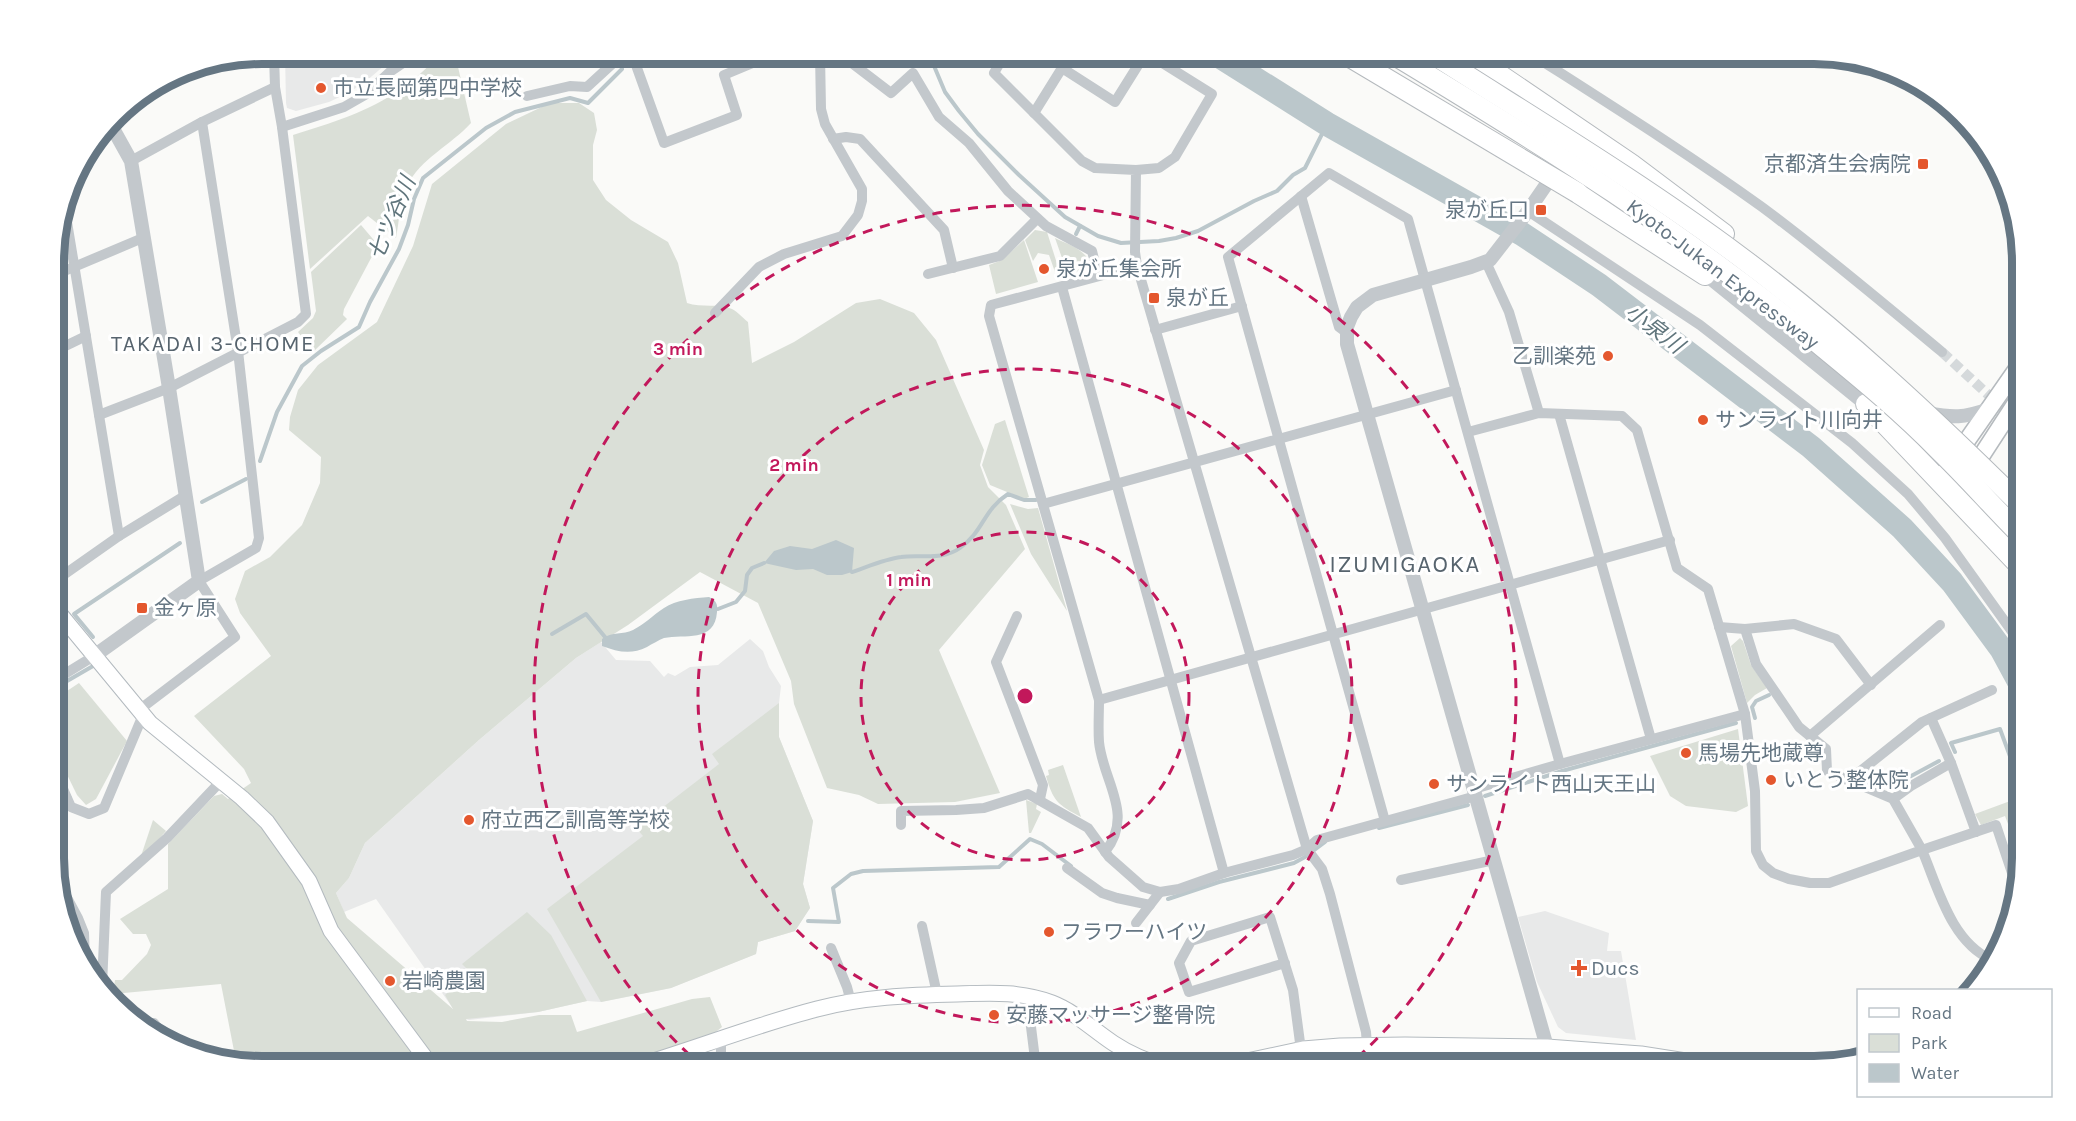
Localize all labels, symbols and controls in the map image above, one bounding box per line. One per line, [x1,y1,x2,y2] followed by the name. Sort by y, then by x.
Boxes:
[333,76,522,100] place label: 市立長岡第四中学校
[314,81,328,95] marker: 市立長岡第四中学校
[1764,152,1911,176] place label: 京都済生会病院
[1916,157,1930,171] marker: 京都済生会病院
[363,171,422,264] water label: 七ツ谷川
[1622,194,1824,354] street label: Kyoto-Jukan Expressway
[1445,198,1529,222] place label: 泉が丘口
[1534,203,1548,217] marker: 泉が丘口
[1056,257,1182,281] place label: 泉が丘集会所
[1037,262,1051,276] marker: 泉が丘集会所
[1166,286,1229,310] place label: 泉が丘
[1147,291,1161,305] marker: 泉が丘
[1620,299,1690,360] water label: 小泉川
[111,331,315,357] district label: TAKADAI 3-CHOME
[653,338,703,360] text: 3 min
[1512,344,1596,368] place label: 乙訓楽苑
[1601,349,1615,363] marker: 乙訓楽苑
[1715,408,1883,432] place label: サンライト川向井
[1696,413,1710,427] marker: サンライト川向井
[769,454,819,476] text: 2 min
[1329,550,1481,578] district label: IZUMIGAOKA
[886,569,932,591] text: 1 min
[154,596,217,620] place label: 金ヶ原
[135,601,149,615] marker: 金ヶ原
[1015,686,1035,706] centre of rings
[1698,741,1824,765] place label: 馬場先地蔵尊
[1679,746,1693,760] marker: 馬場先地蔵尊
[1783,768,1909,792] place label: いとう整体院
[1446,772,1656,796] place label: サンライト西山天王山
[1764,773,1778,787] marker: いとう整体院
[1427,777,1441,791] marker: サンライト西山天王山
[481,808,670,832] place label: 府立西乙訓高等学校
[462,813,476,827] marker: 府立西乙訓高等学校
[1061,920,1207,944] place label: フラワーハイツ
[1042,925,1056,939] marker: フラワーハイツ
[1591,956,1639,980] place label: Ducs
[1572,961,1586,975] marker: Ducs
[402,969,486,993] place label: 岩崎農園
[383,974,397,988] marker: 岩崎農園
[1857,989,2052,1097] legend
[1911,1002,1952,1024] text: Road
[1006,1003,1216,1027] place label: 安藤マッサージ整骨院
[987,1008,1001,1022] marker: 安藤マッサージ整骨院
[1911,1032,1948,1054] text: Park
[1911,1062,1959,1084] text: Water

